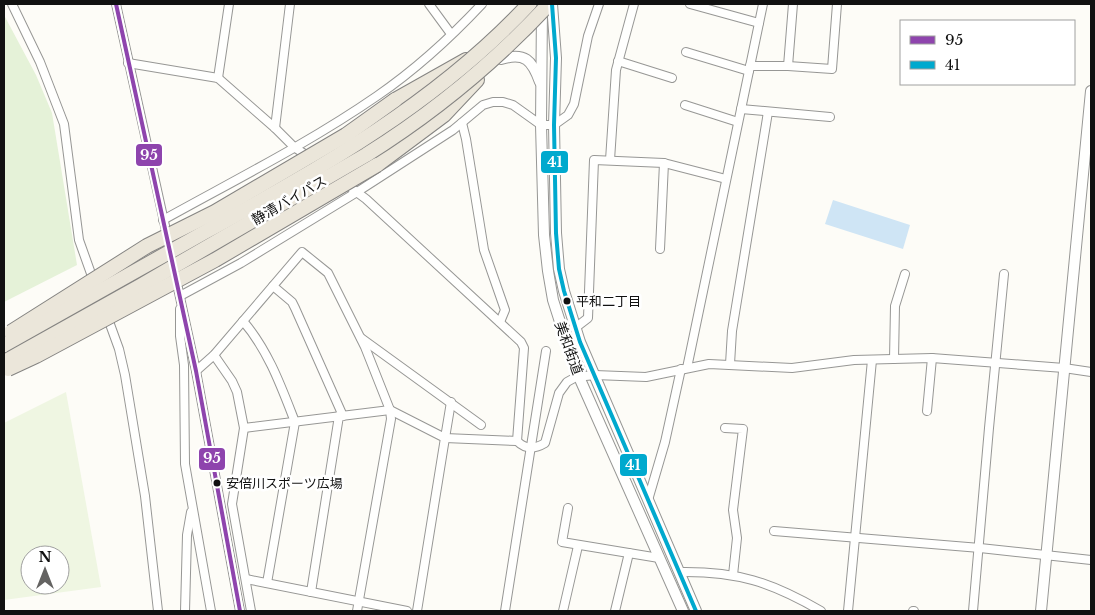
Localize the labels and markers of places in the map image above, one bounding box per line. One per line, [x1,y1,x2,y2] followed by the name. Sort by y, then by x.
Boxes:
[576,293,641,310] place label: 平和二丁目
[562,296,572,306] marker: 平和二丁目
[226,475,343,492] place label: 安倍川スポーツ広場
[212,478,222,488] marker: 安倍川スポーツ広場

